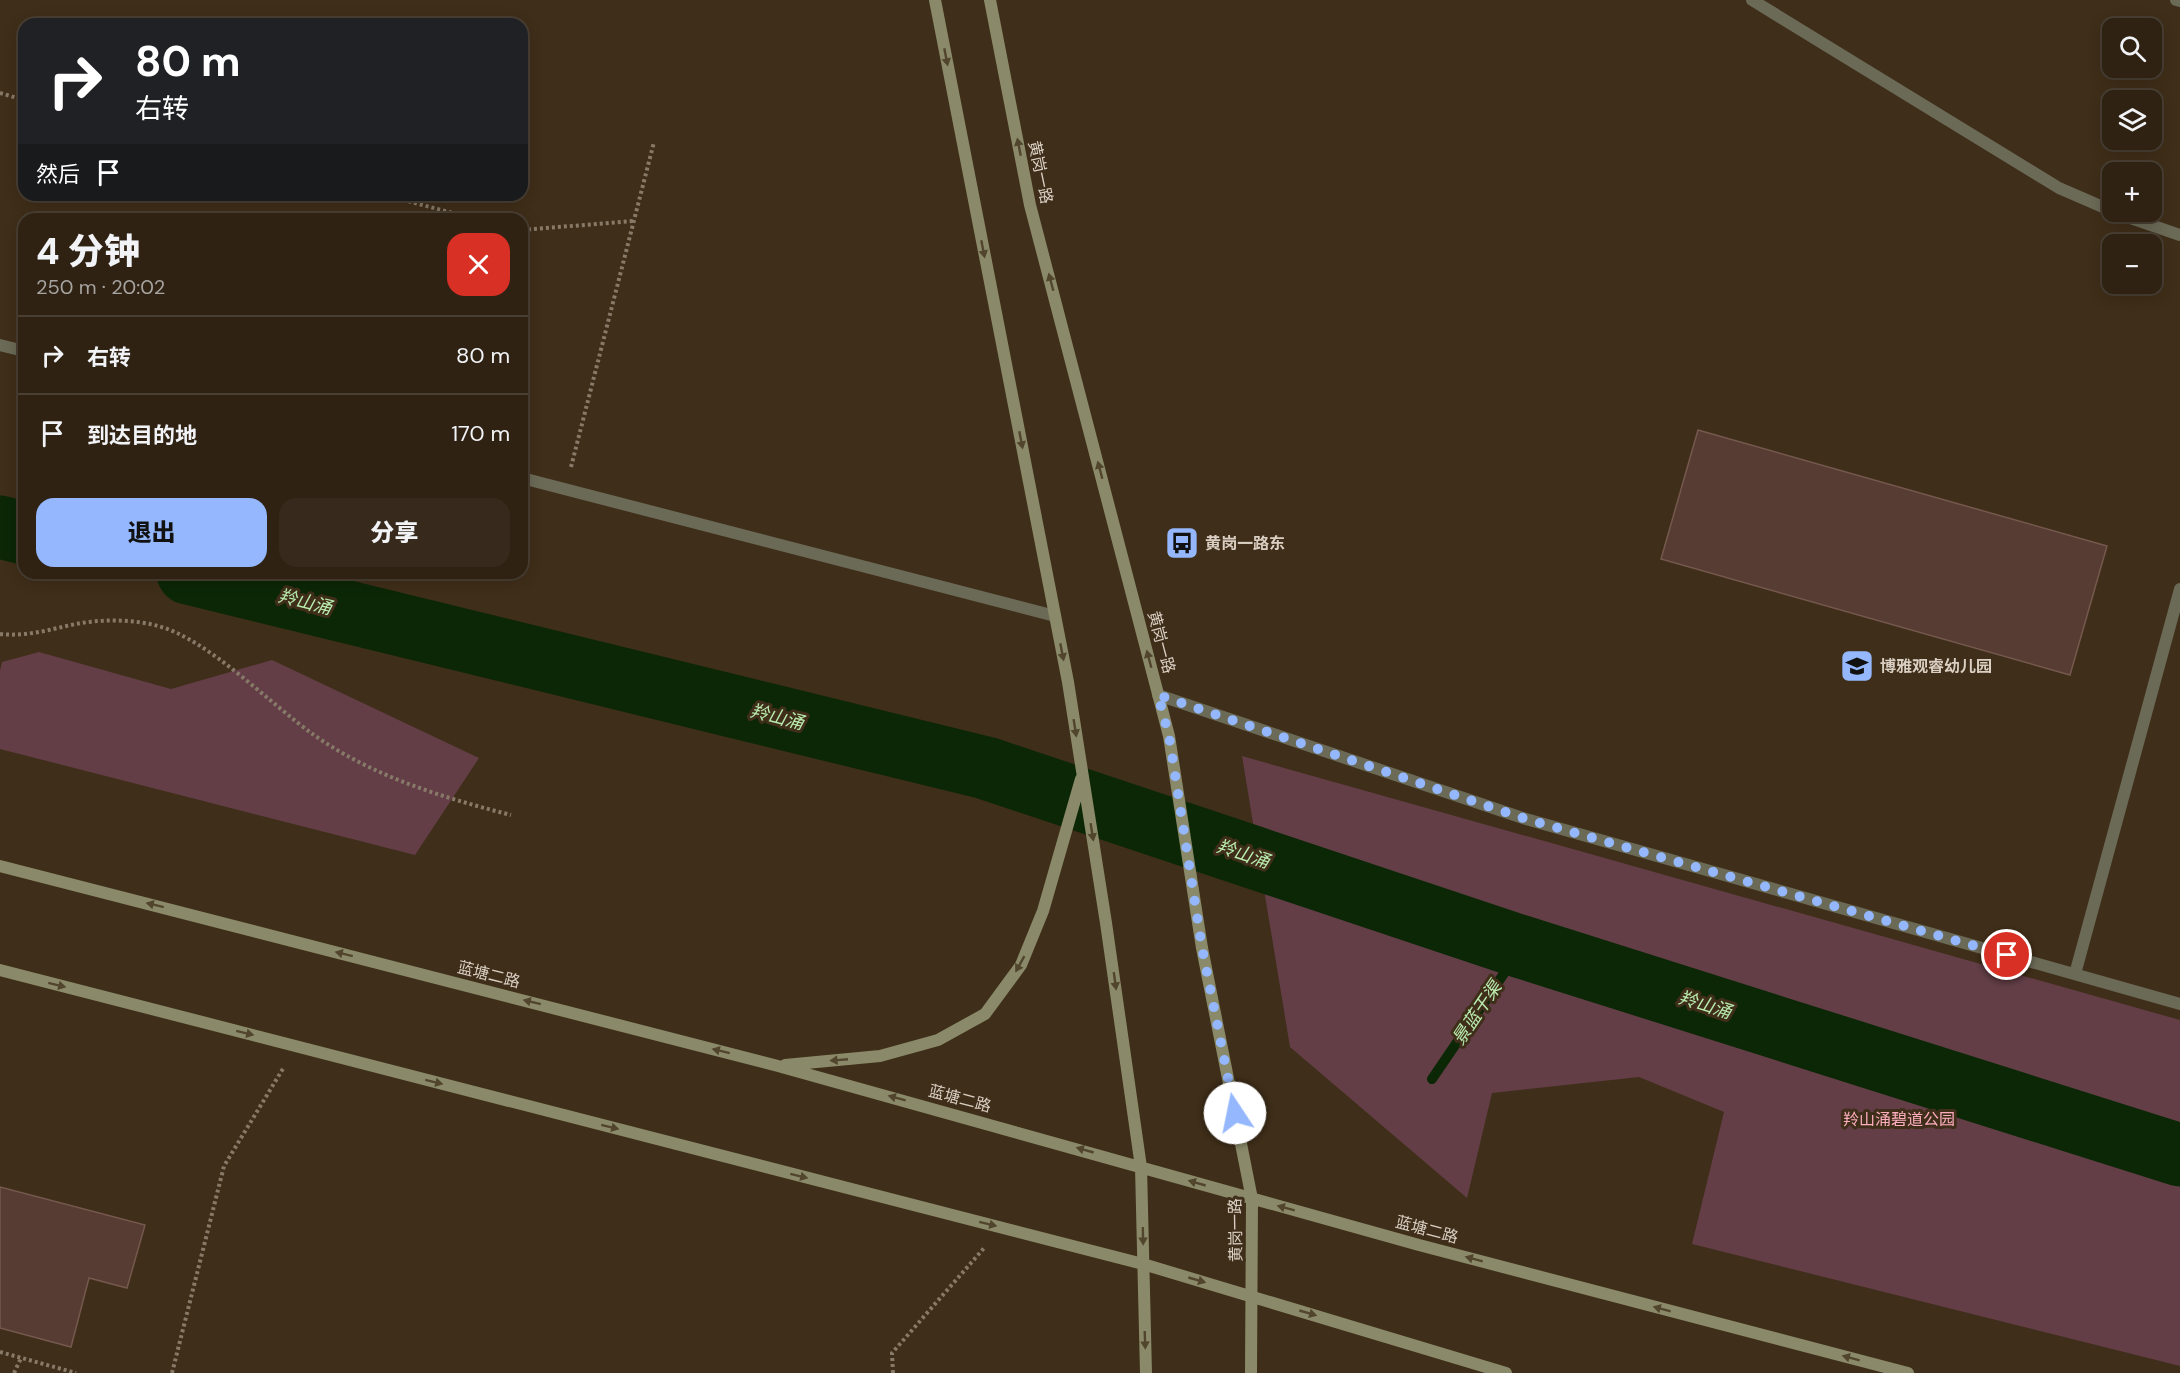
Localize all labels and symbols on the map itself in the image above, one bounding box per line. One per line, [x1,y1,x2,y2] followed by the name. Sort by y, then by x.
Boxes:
[942,48,951,67] one-way arrow
[1014,137,1023,156] one-way arrow
[1024,139,1057,206] street label: 黄岗一路
[979,240,989,258] one-way arrow
[1045,273,1055,291] one-way arrow
[1017,431,1026,450] one-way arrow
[1094,461,1104,480] one-way arrow
[1164,525,1200,561] bus stop icon: 黄岗一路东
[1205,533,1285,554] place label: 黄岗一路东
[276,584,336,621] water label: 羚山涌
[1143,608,1180,676] street label: 黄岗一路
[1058,643,1067,662] one-way arrow
[1839,648,1875,684] school or university icon: 博雅观睿幼儿园
[1144,650,1153,668] one-way arrow
[1880,656,1992,677] place label: 博雅观睿幼儿园
[748,699,808,736] water label: 羚山涌
[1071,719,1080,738] one-way arrow
[1087,823,1096,842] one-way arrow
[1214,834,1274,874] water label: 羚山涌
[146,900,164,910] one-way arrow
[1981,929,2032,980] pin
[334,948,353,958] one-way arrow
[1015,956,1025,973] one-way arrow
[455,957,522,992] street label: 蓝塘二路
[1110,972,1119,991] one-way arrow
[1447,974,1509,1050] water label: 景蓝干渠
[47,980,66,990] one-way arrow
[1676,986,1736,1025] water label: 羚山涌
[523,997,542,1007] one-way arrow
[236,1029,255,1039] one-way arrow
[712,1046,730,1055] one-way arrow
[830,1055,849,1065] one-way arrow
[425,1078,443,1087] one-way arrow
[926,1080,994,1117] street label: 蓝塘二路
[1203,1081,1267,1145] position arrow
[888,1093,906,1102] one-way arrow
[1843,1109,1955,1130] park label: 羚山涌碧道公园
[601,1123,619,1133] one-way arrow
[1076,1145,1094,1154] one-way arrow
[790,1171,808,1181] one-way arrow
[1188,1178,1206,1187] one-way arrow
[1224,1198,1247,1262] street label: 黄岗一路
[1277,1202,1295,1212] one-way arrow
[1393,1211,1461,1248] street label: 蓝塘二路
[979,1220,997,1230] one-way arrow
[1138,1227,1147,1246] one-way arrow
[1465,1254,1483,1263] one-way arrow
[1189,1276,1207,1285] one-way arrow
[1653,1303,1672,1313] one-way arrow
[1299,1309,1317,1318] one-way arrow
[1141,1330,1150,1349] one-way arrow
[1842,1353,1860,1362] one-way arrow

